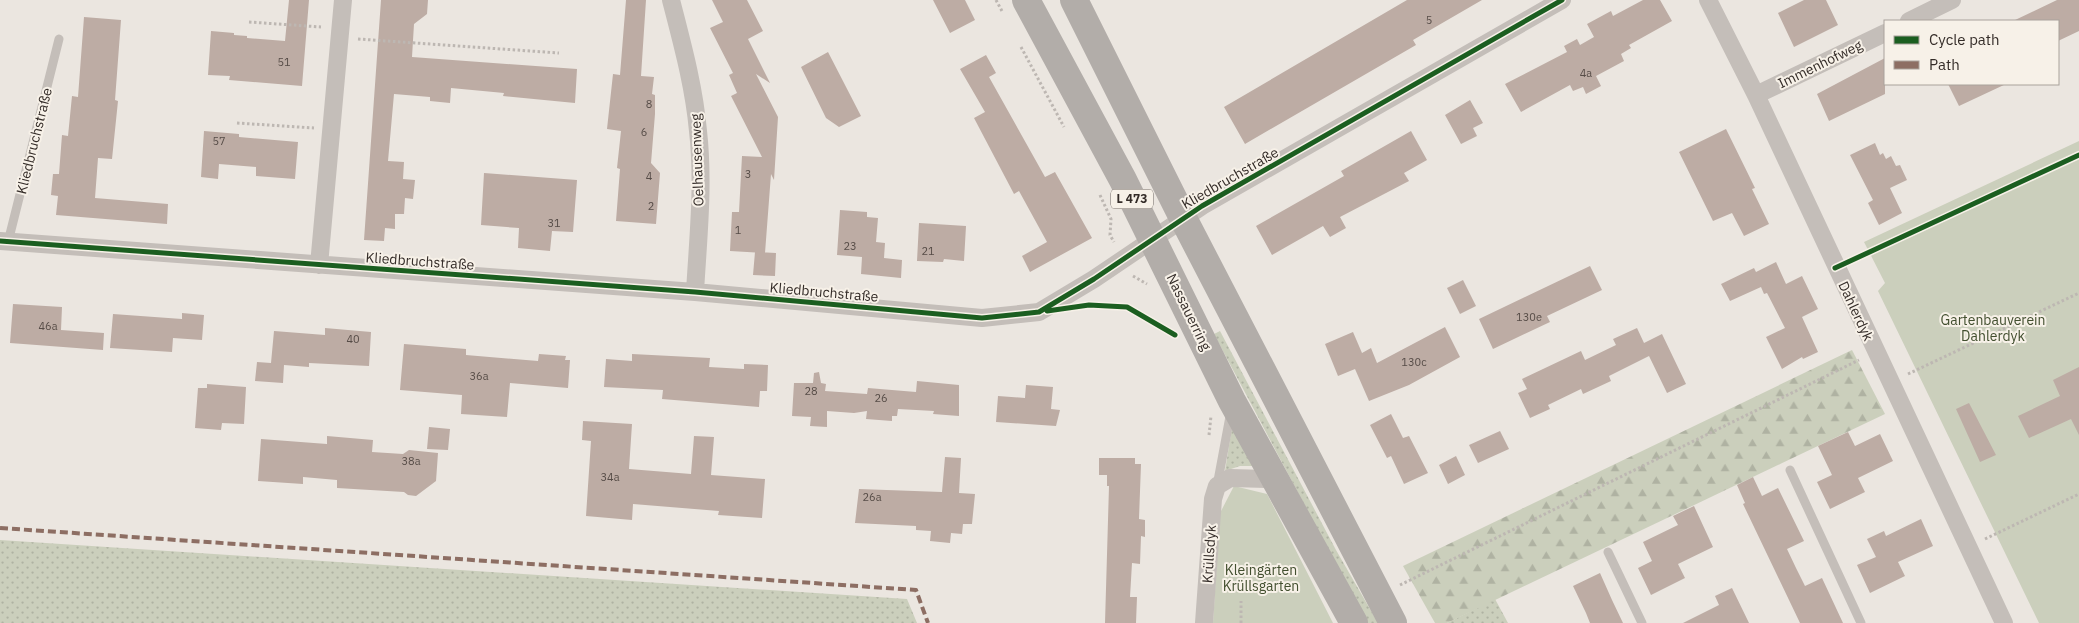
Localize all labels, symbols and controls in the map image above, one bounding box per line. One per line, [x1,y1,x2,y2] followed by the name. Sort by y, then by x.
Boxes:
[1426,13,1432,27] house number: 5
[1884,20,2059,85] legend
[1929,30,2000,49] text: Cycle path
[1775,36,1866,92] street label: Immenhofweg
[277,55,291,69] house number: 51
[1929,55,1960,74] text: Path
[1580,66,1592,80] house number: 4a
[12,86,56,196] street label: Kliedbruchstraße
[646,97,652,111] house number: 8
[686,113,708,207] street label: Oelhausenweg
[641,125,647,139] house number: 6
[212,134,226,148] house number: 57
[1178,143,1282,213] street label: Kliedbruchstraße
[745,167,751,181] house number: 3
[646,169,653,183] house number: 4
[1111,190,1153,208] road number: L 473
[648,199,654,213] house number: 2
[547,216,561,230] house number: 31
[735,223,742,237] house number: 1
[843,239,857,253] house number: 23
[921,244,935,258] house number: 21
[365,248,475,274] street label: Kliedbruchstraße
[1163,271,1216,354] street label: Nassauerring
[769,278,879,306] street label: Kliedbruchstraße
[1834,278,1878,344] street label: Dahlerdyk
[1516,310,1542,324] house number: 130e
[1940,311,2046,345] park label: Gartenbauverein Dahlerdyk
[38,319,58,333] house number: 46a
[346,332,360,346] house number: 40
[1401,355,1427,369] house number: 130c
[469,369,489,383] house number: 36a
[804,384,818,398] house number: 28
[874,391,888,405] house number: 26
[401,454,421,468] house number: 38a
[600,470,620,484] house number: 34a
[862,490,882,504] house number: 26a
[1198,523,1220,584] street label: Krüllsdyk
[1223,561,1299,595] park label: Kleingärten Krüllsgarten

